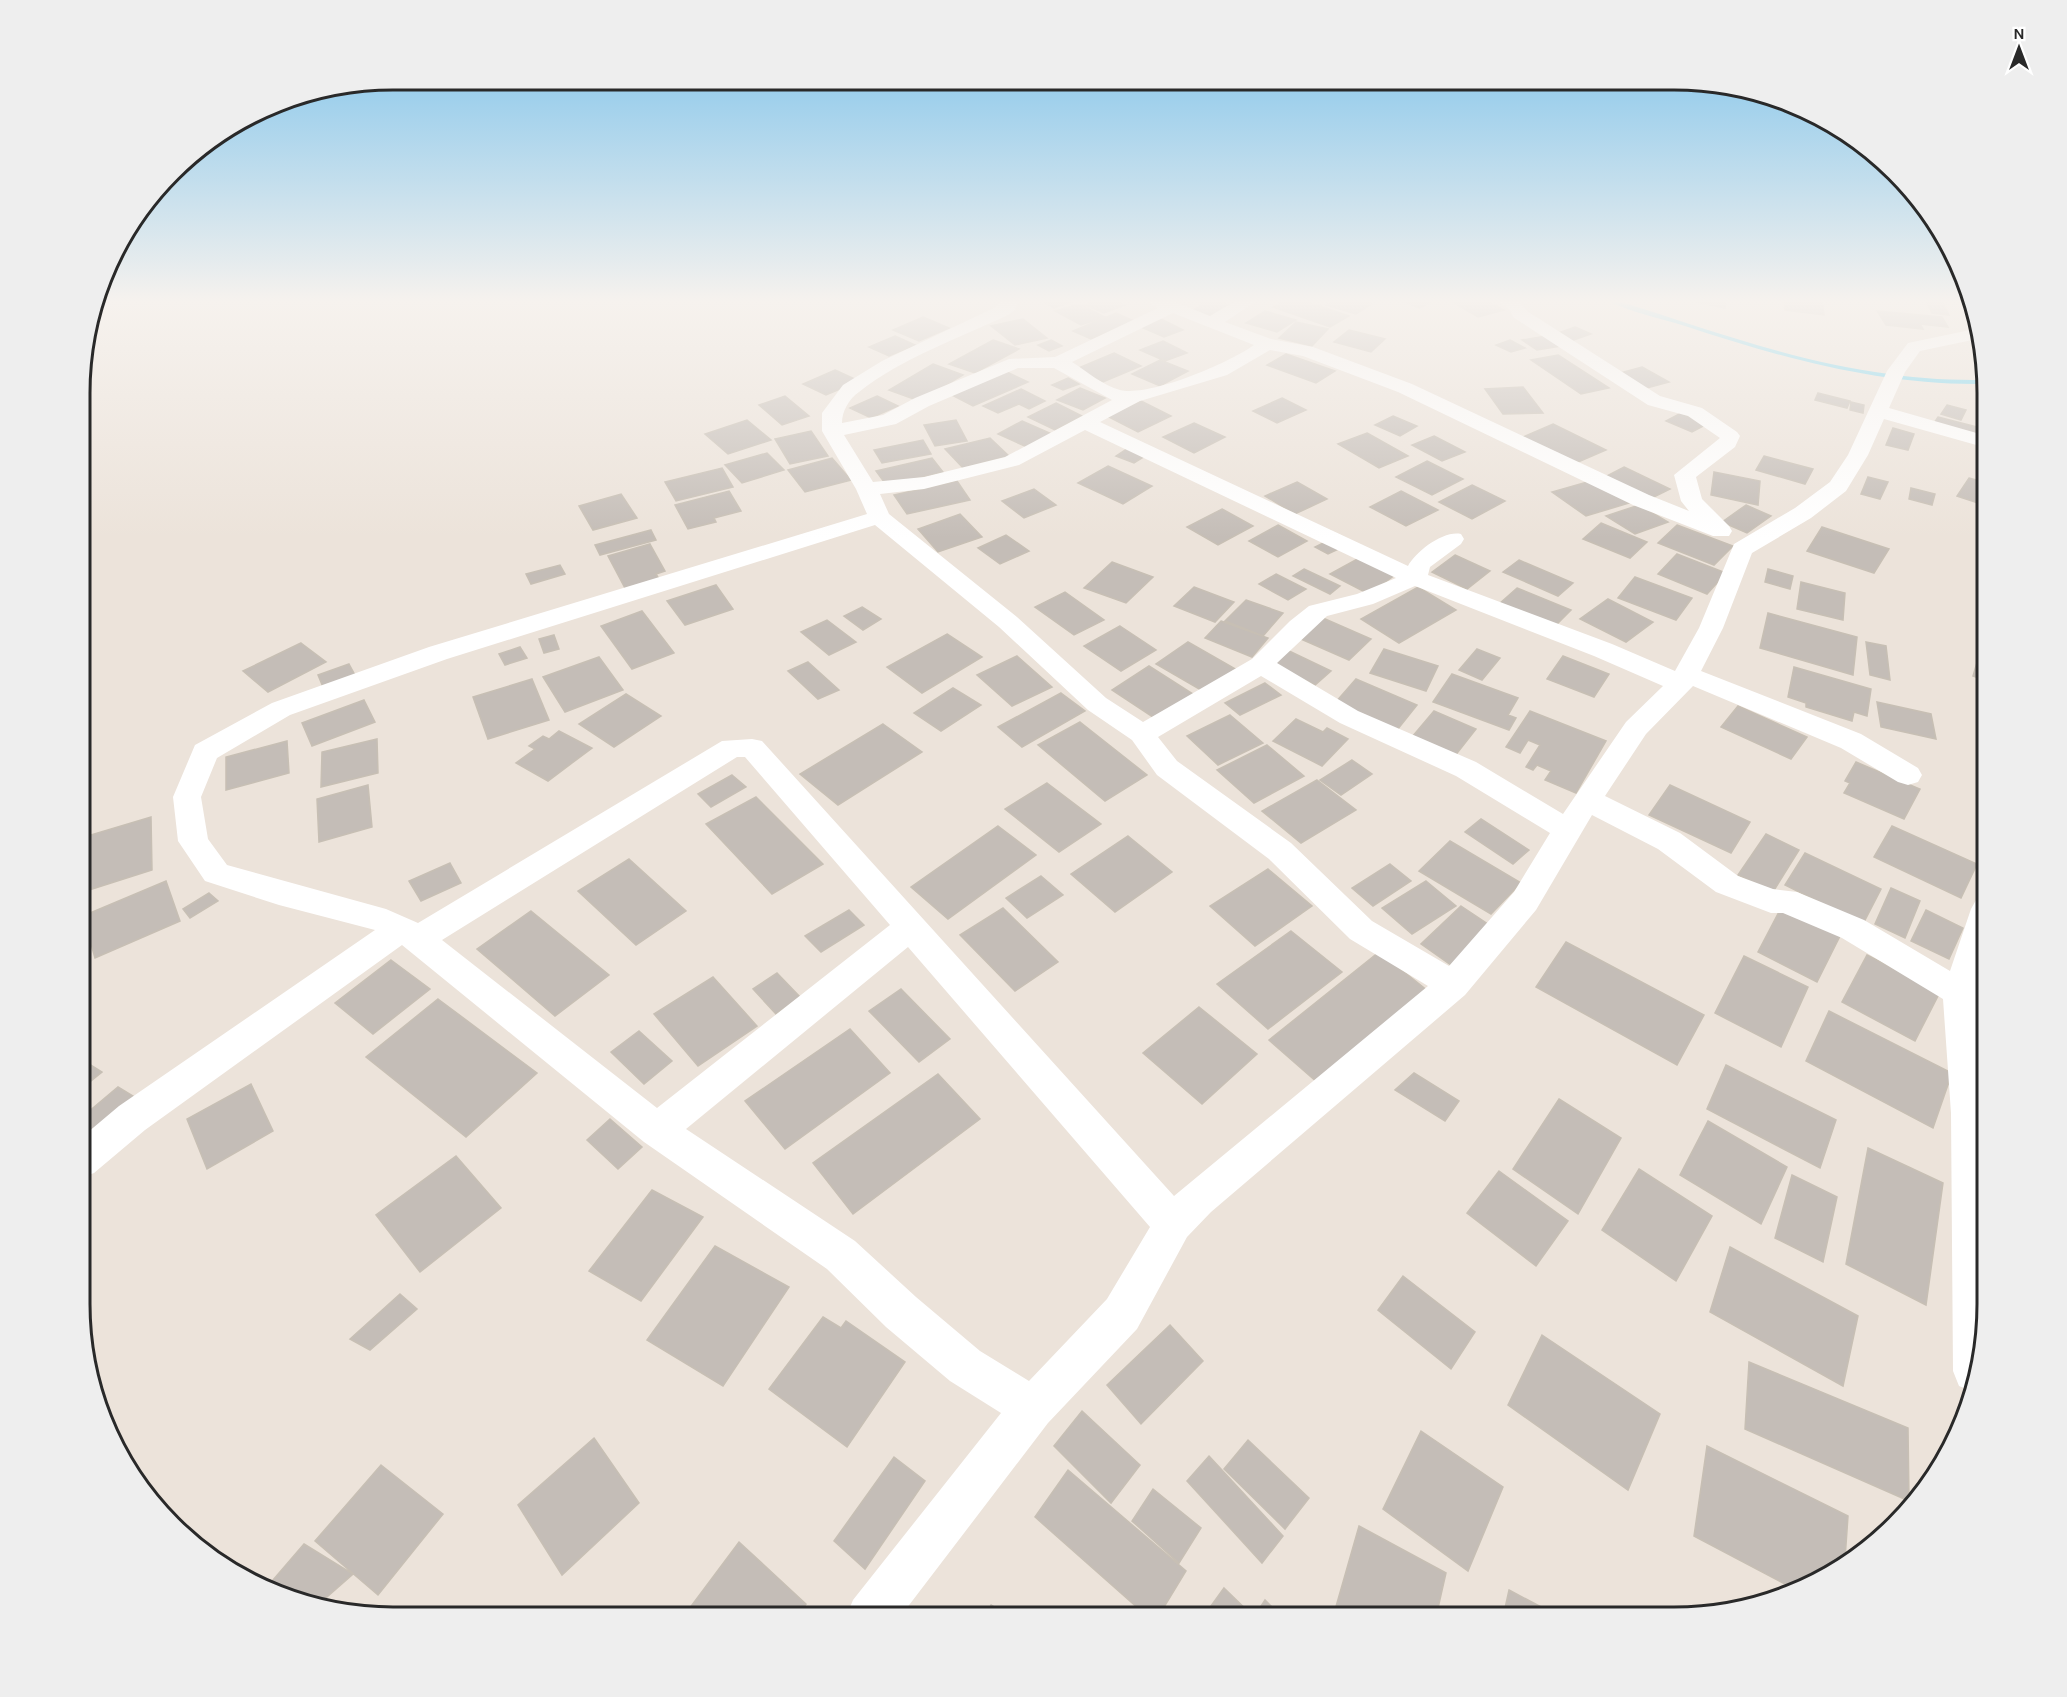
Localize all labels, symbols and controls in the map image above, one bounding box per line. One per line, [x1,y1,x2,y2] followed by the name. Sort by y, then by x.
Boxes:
[1989,18,2049,78] north arrow
[2013,24,2025,43] text: N

